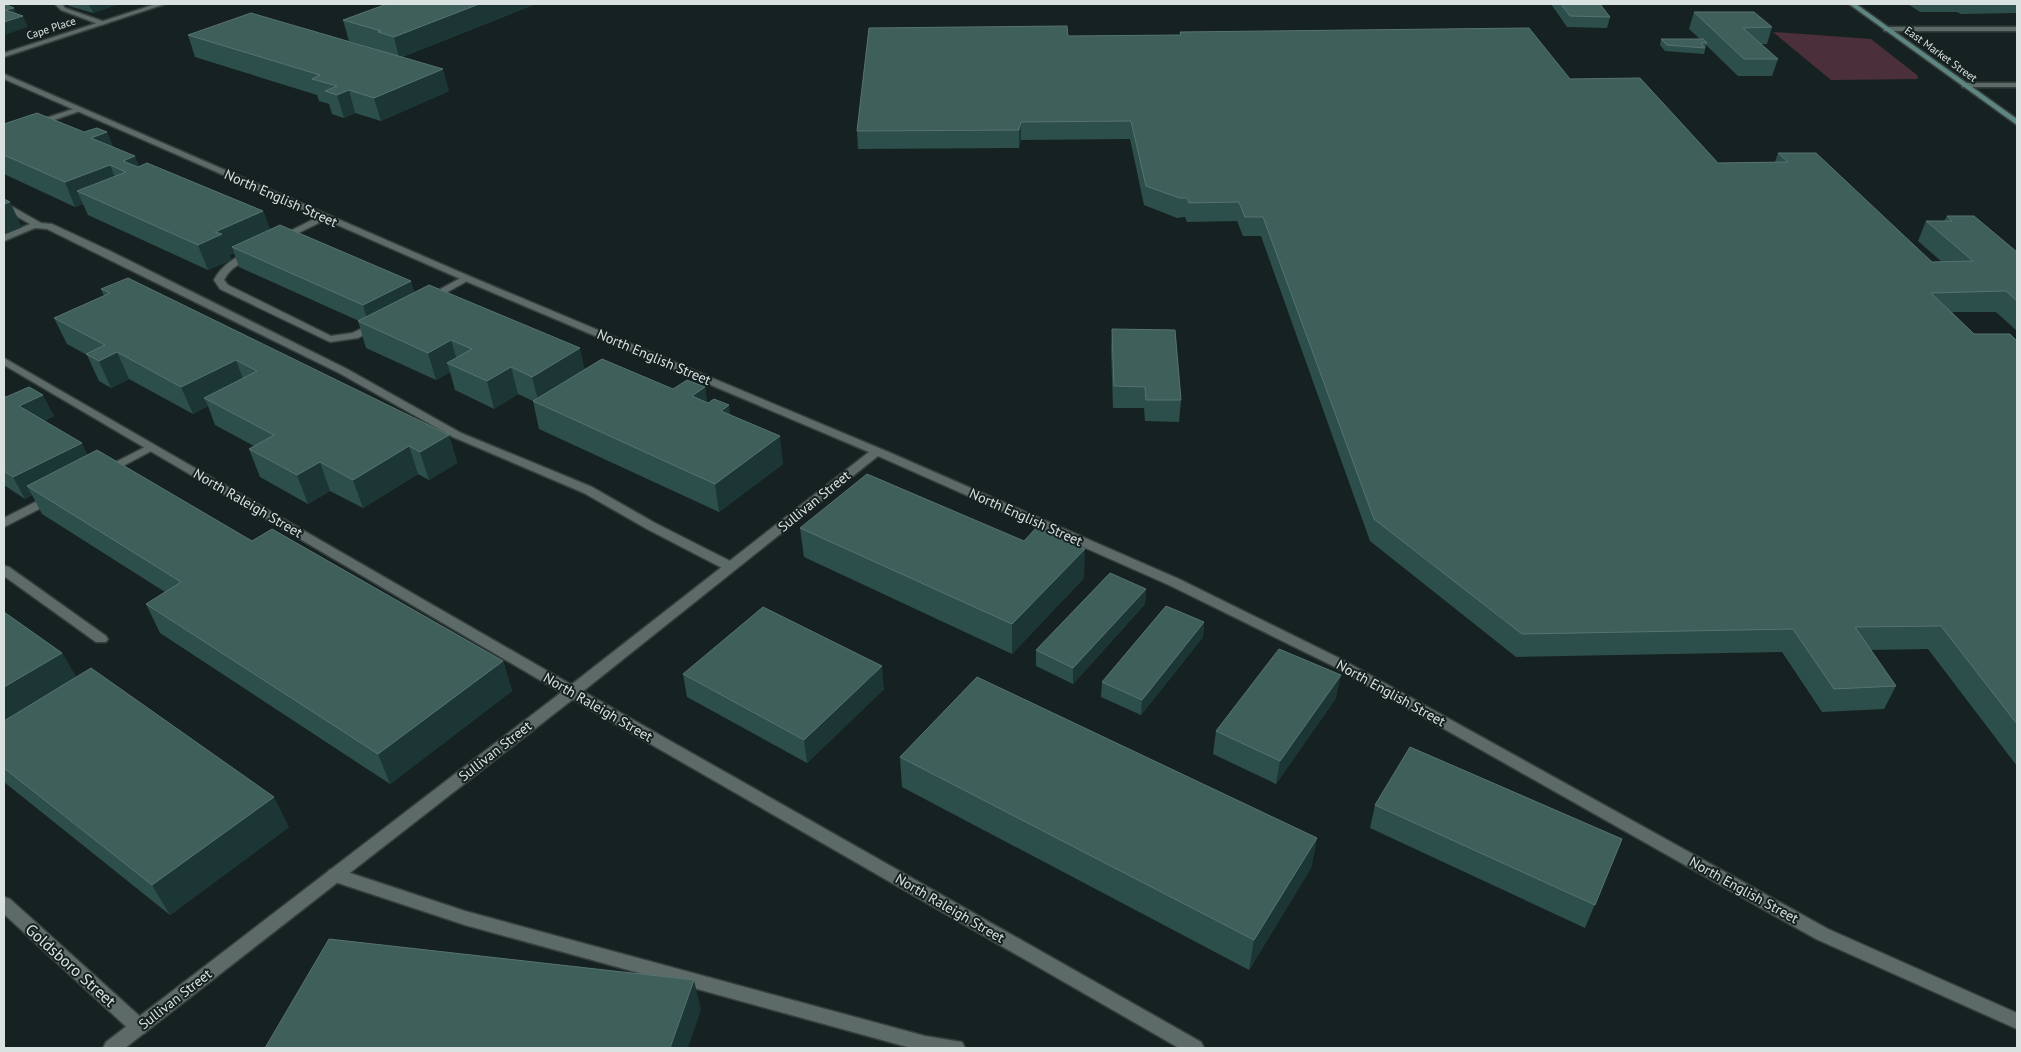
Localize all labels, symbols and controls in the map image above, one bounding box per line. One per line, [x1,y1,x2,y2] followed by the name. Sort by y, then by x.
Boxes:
[25,13,78,43] street label: Cape Place
[1902,23,1980,85] street label: East Market Street
[222,165,341,231] street label: North English Street
[594,325,714,389] street label: North English Street
[190,464,306,542] street label: North Raleigh Street
[774,466,854,536] street label: Sullivan Street
[967,484,1086,550] street label: North English Street
[1333,656,1449,731] street label: North English Street
[540,668,656,746] street label: North Raleigh Street
[455,717,535,785] street label: Sullivan Street
[1686,853,1802,928] street label: North English Street
[892,869,1008,947] street label: North Raleigh Street
[22,919,121,1011] street label: Goldsboro Street
[135,965,215,1033] street label: Sullivan Street

